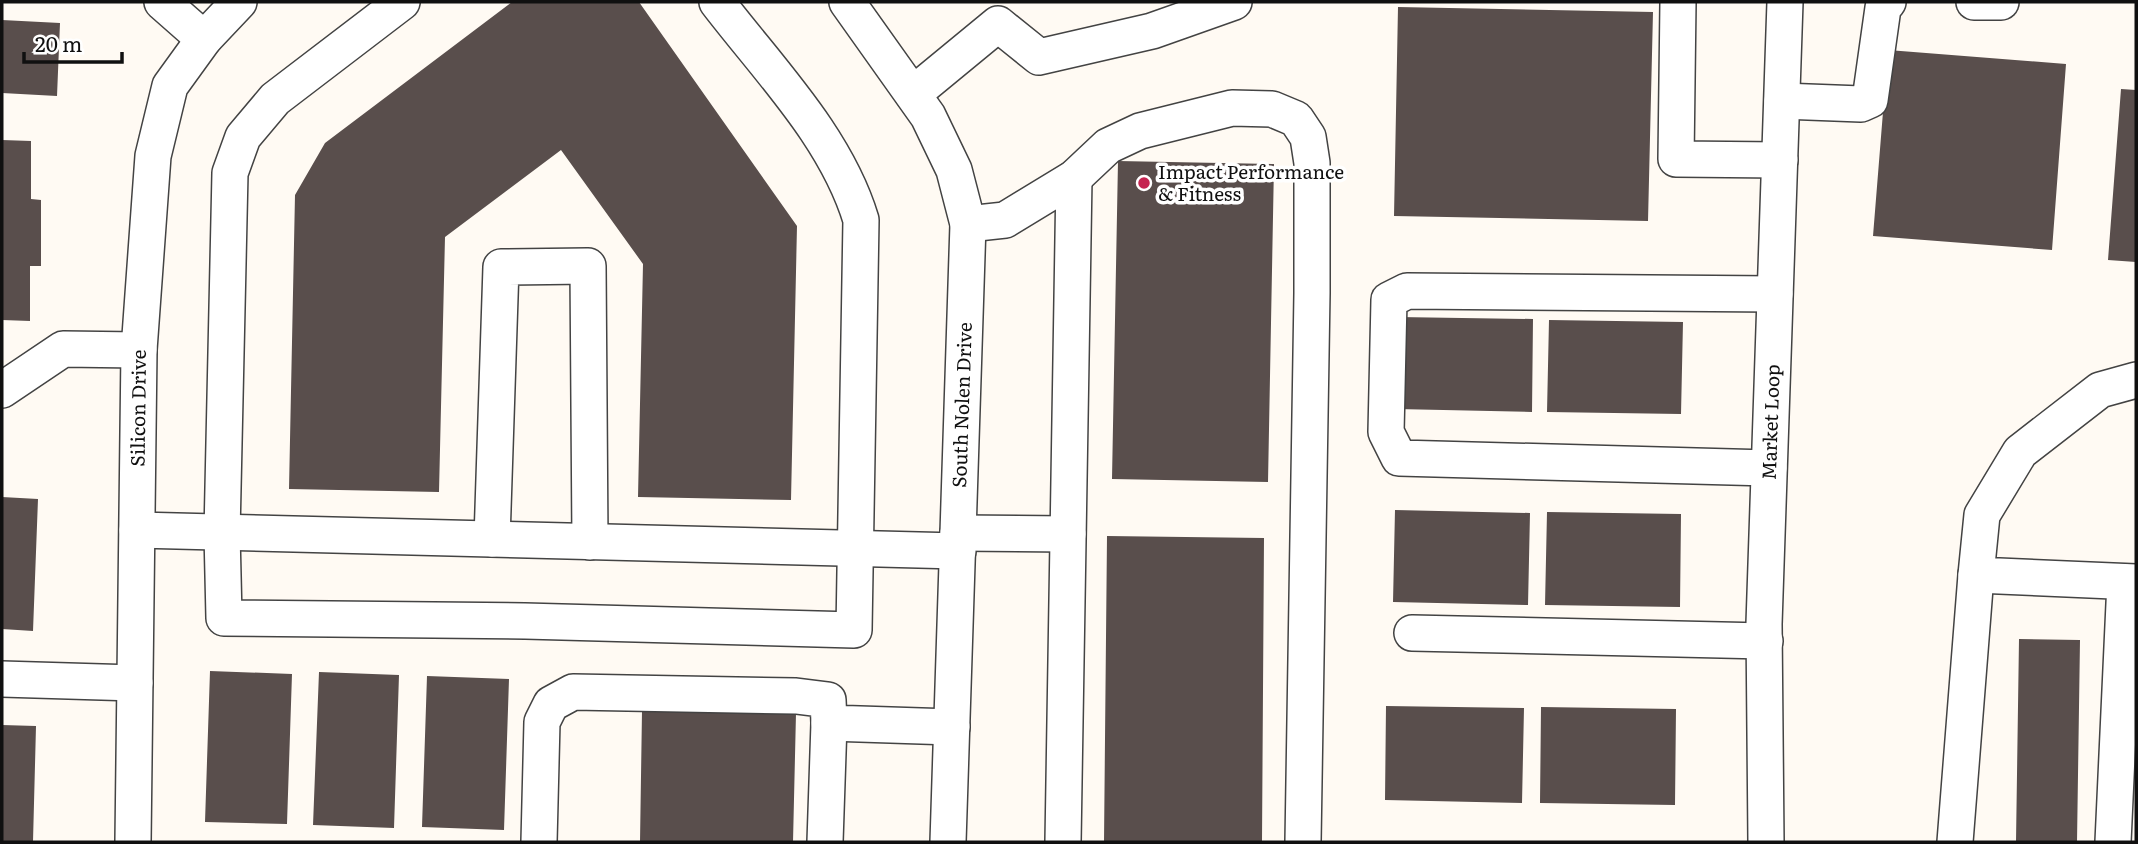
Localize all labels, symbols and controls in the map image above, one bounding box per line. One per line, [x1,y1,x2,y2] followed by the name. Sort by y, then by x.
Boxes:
[24,21,122,65] scale bar
[35,27,82,58] text: 20 m
[1158,157,1344,207] place label: Impact Performance & Fitness
[1136,175,1152,191] marker: Impact Performance & Fitness
[944,321,978,488] street label: South Nolen Drive
[123,349,152,467] street label: Silicon Drive
[1754,364,1786,480] street label: Market Loop

